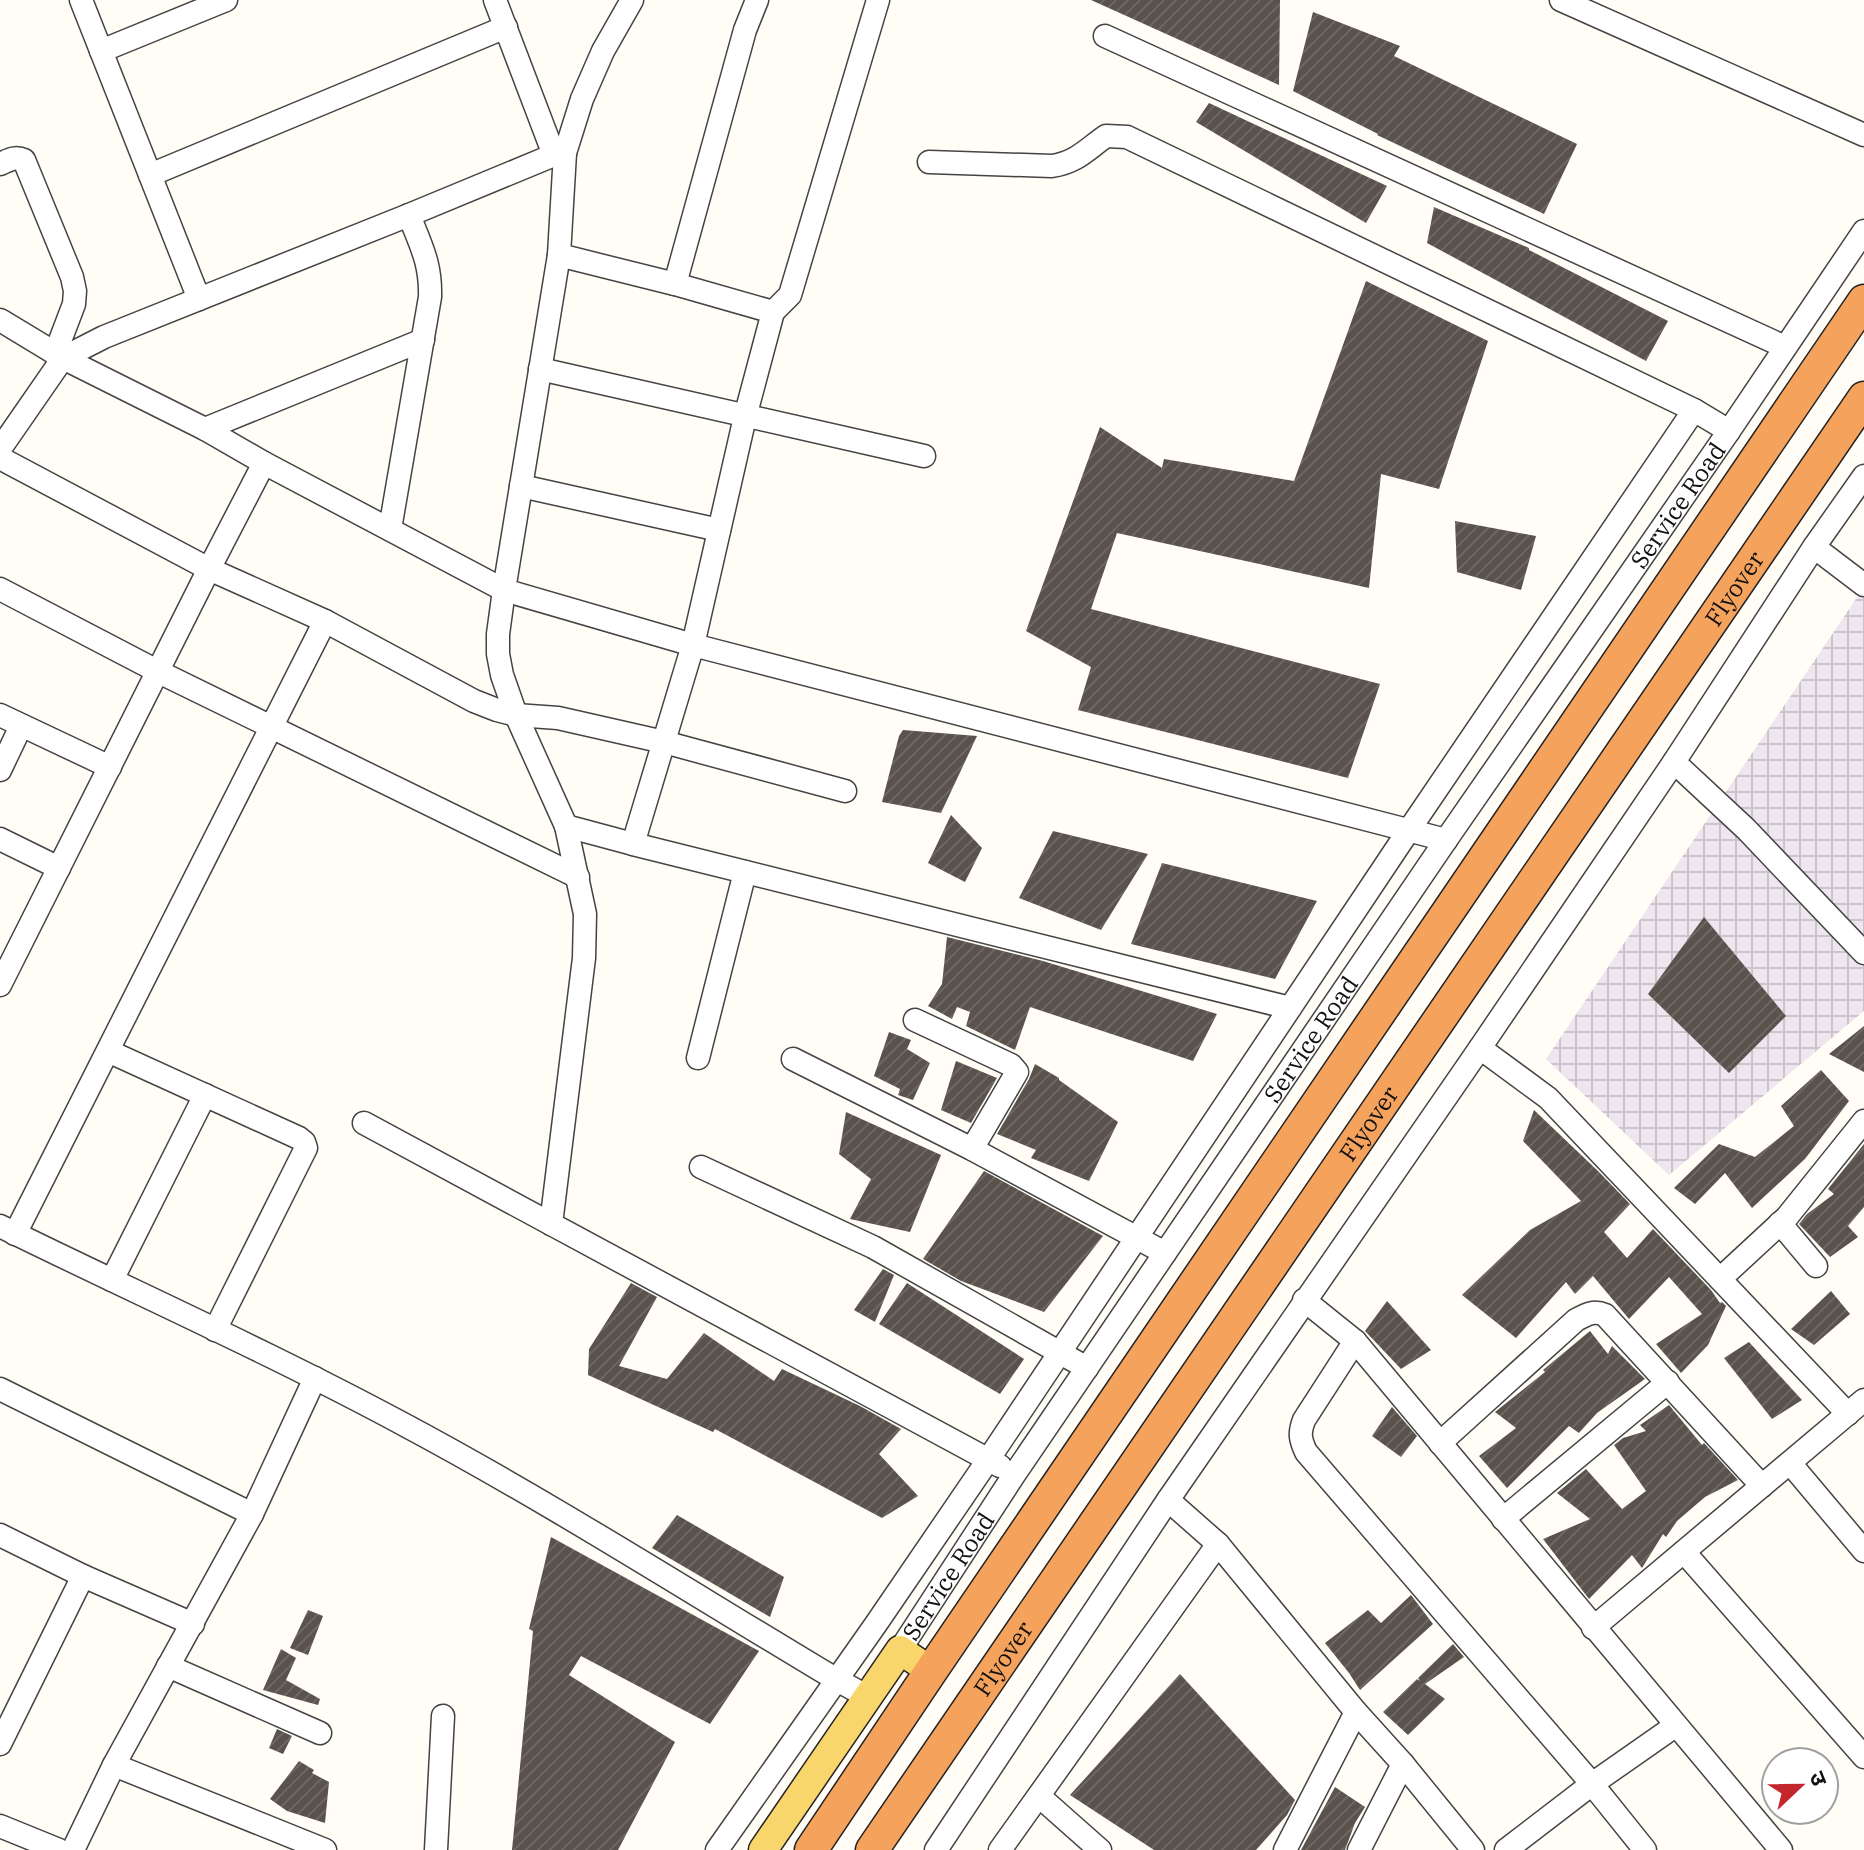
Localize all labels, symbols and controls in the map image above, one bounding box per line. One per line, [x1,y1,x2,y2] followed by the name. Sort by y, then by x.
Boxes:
[1623,436,1733,575] street label: Service Road
[1697,544,1771,632] street label: Flyover
[1256,970,1365,1109] street label: Service Road
[1331,1079,1406,1167] street label: Flyover
[895,1506,1001,1646] street label: Service Road
[966,1614,1040,1702] street label: Flyover
[1760,1746,1840,1826] north arrow
[1803,1767,1835,1791] text: उ

